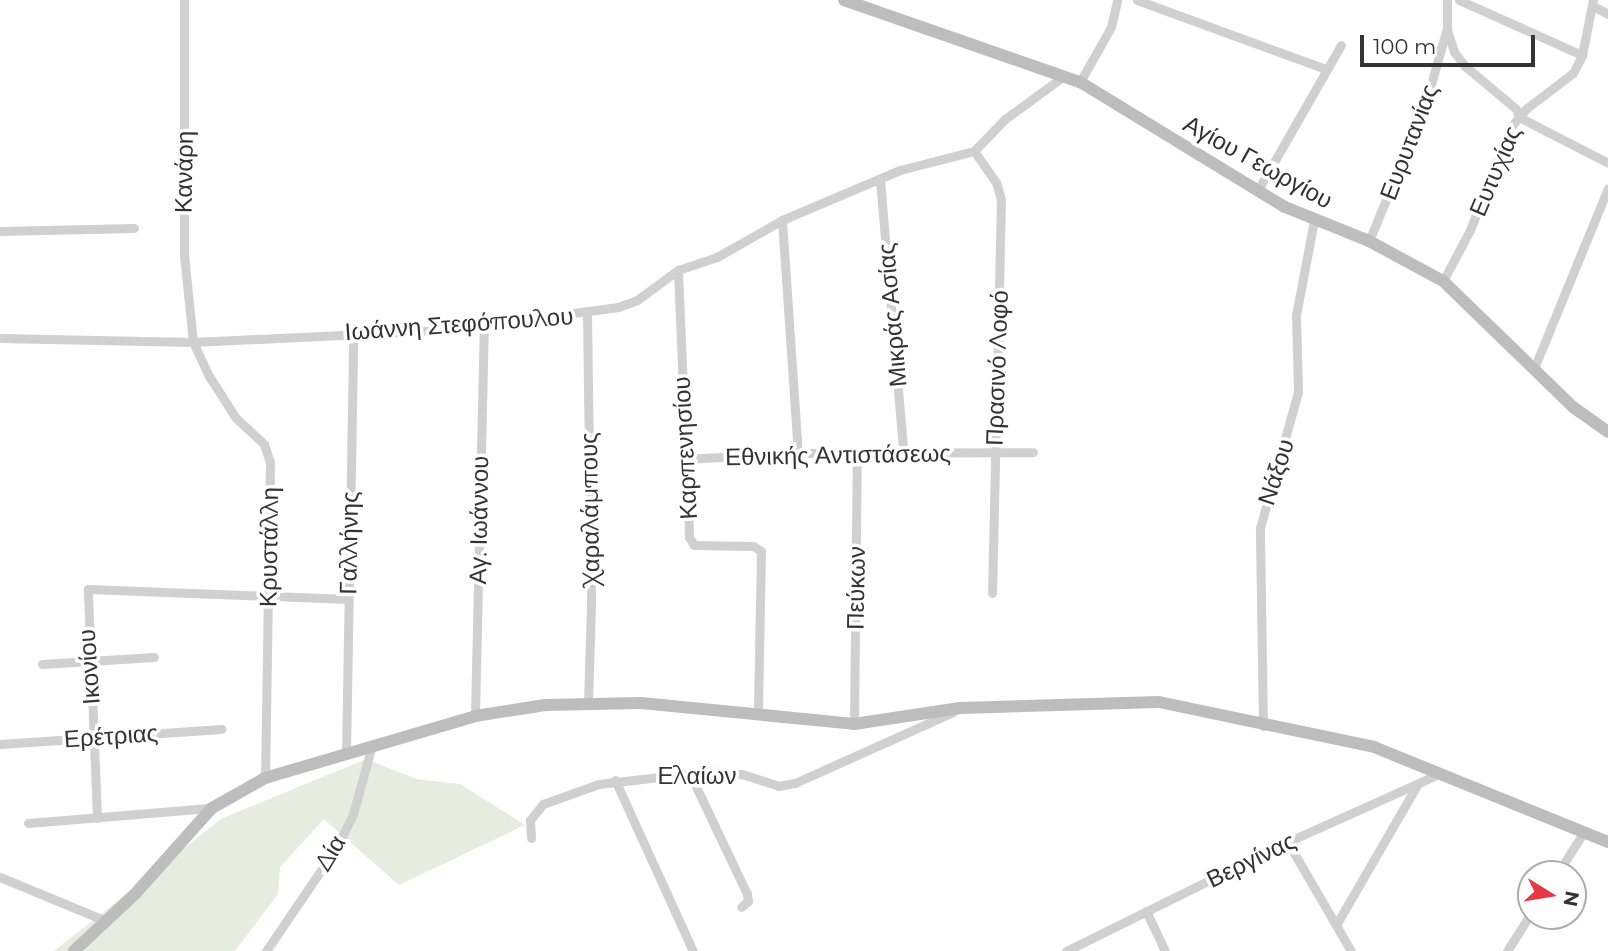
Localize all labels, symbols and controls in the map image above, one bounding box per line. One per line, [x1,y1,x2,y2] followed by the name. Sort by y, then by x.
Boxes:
[1363,21,1538,65] scale bar
[1373,34,1436,59] text: 100 m
[1374,80,1444,204] street label: Ευρυτανίας
[1179,109,1337,215] street label: Αγίου Γεωργίου
[1463,121,1527,221] street label: Ευτυχίας
[169,131,199,213] street label: Κανάρη
[871,242,913,388] street label: Μικράς Ασίας
[980,290,1014,446] street label: Πρασινό Λοφό
[344,302,574,346] street label: Ιωάννη Στεφόπουλου
[667,376,703,520] street label: Καρπενησίου
[574,432,606,586] street label: Χαραλάμπους
[1252,435,1300,509] street label: Νάξου
[725,439,951,471] street label: Εθνικής Αντιστάσεως
[463,455,495,585] street label: Αγ. Ιωάννου
[254,487,284,607] street label: Κρυστάλλη
[334,491,364,595] street label: Γαλλήνης
[841,546,871,630] street label: Πεύκων
[72,628,106,706] street label: Ικονίου
[63,718,159,754] street label: Ερέτριας
[658,762,736,790] street label: Ελαίων
[1202,826,1300,894] street label: Βεργίνας
[308,830,352,876] street label: Δία
[1517,860,1587,930] north arrow
[1558,889,1584,908] text: N

